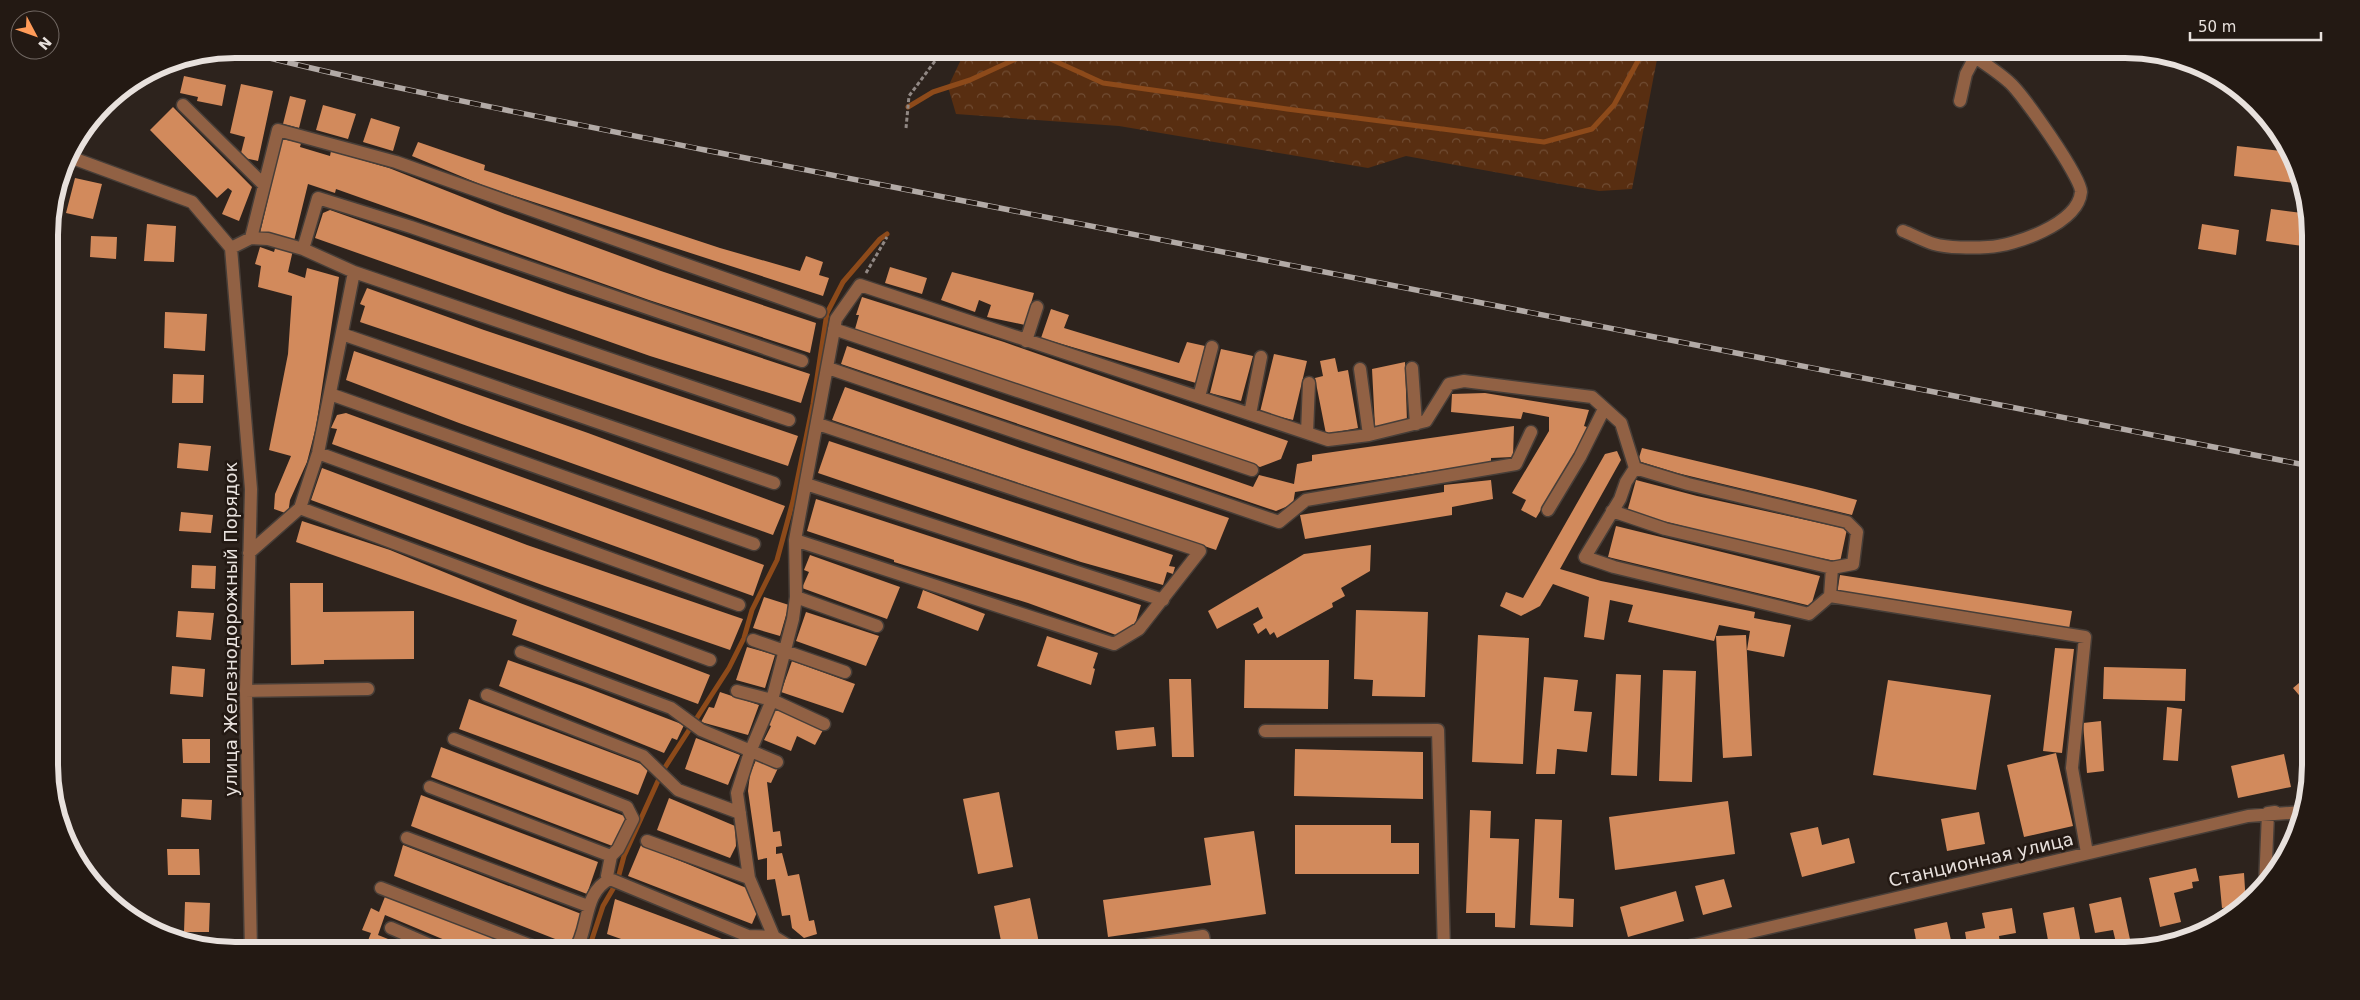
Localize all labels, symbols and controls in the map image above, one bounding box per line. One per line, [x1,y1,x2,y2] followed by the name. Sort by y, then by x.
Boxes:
[10,10,60,60] north arrow
[2190,10,2321,42] scale bar
[2198,18,2236,36] text: 50 m
[35,34,55,53] text: N
[220,461,241,796] street label: улица Железнодорожный Порядок
[1886,828,2075,891] street label: Станционная улица

